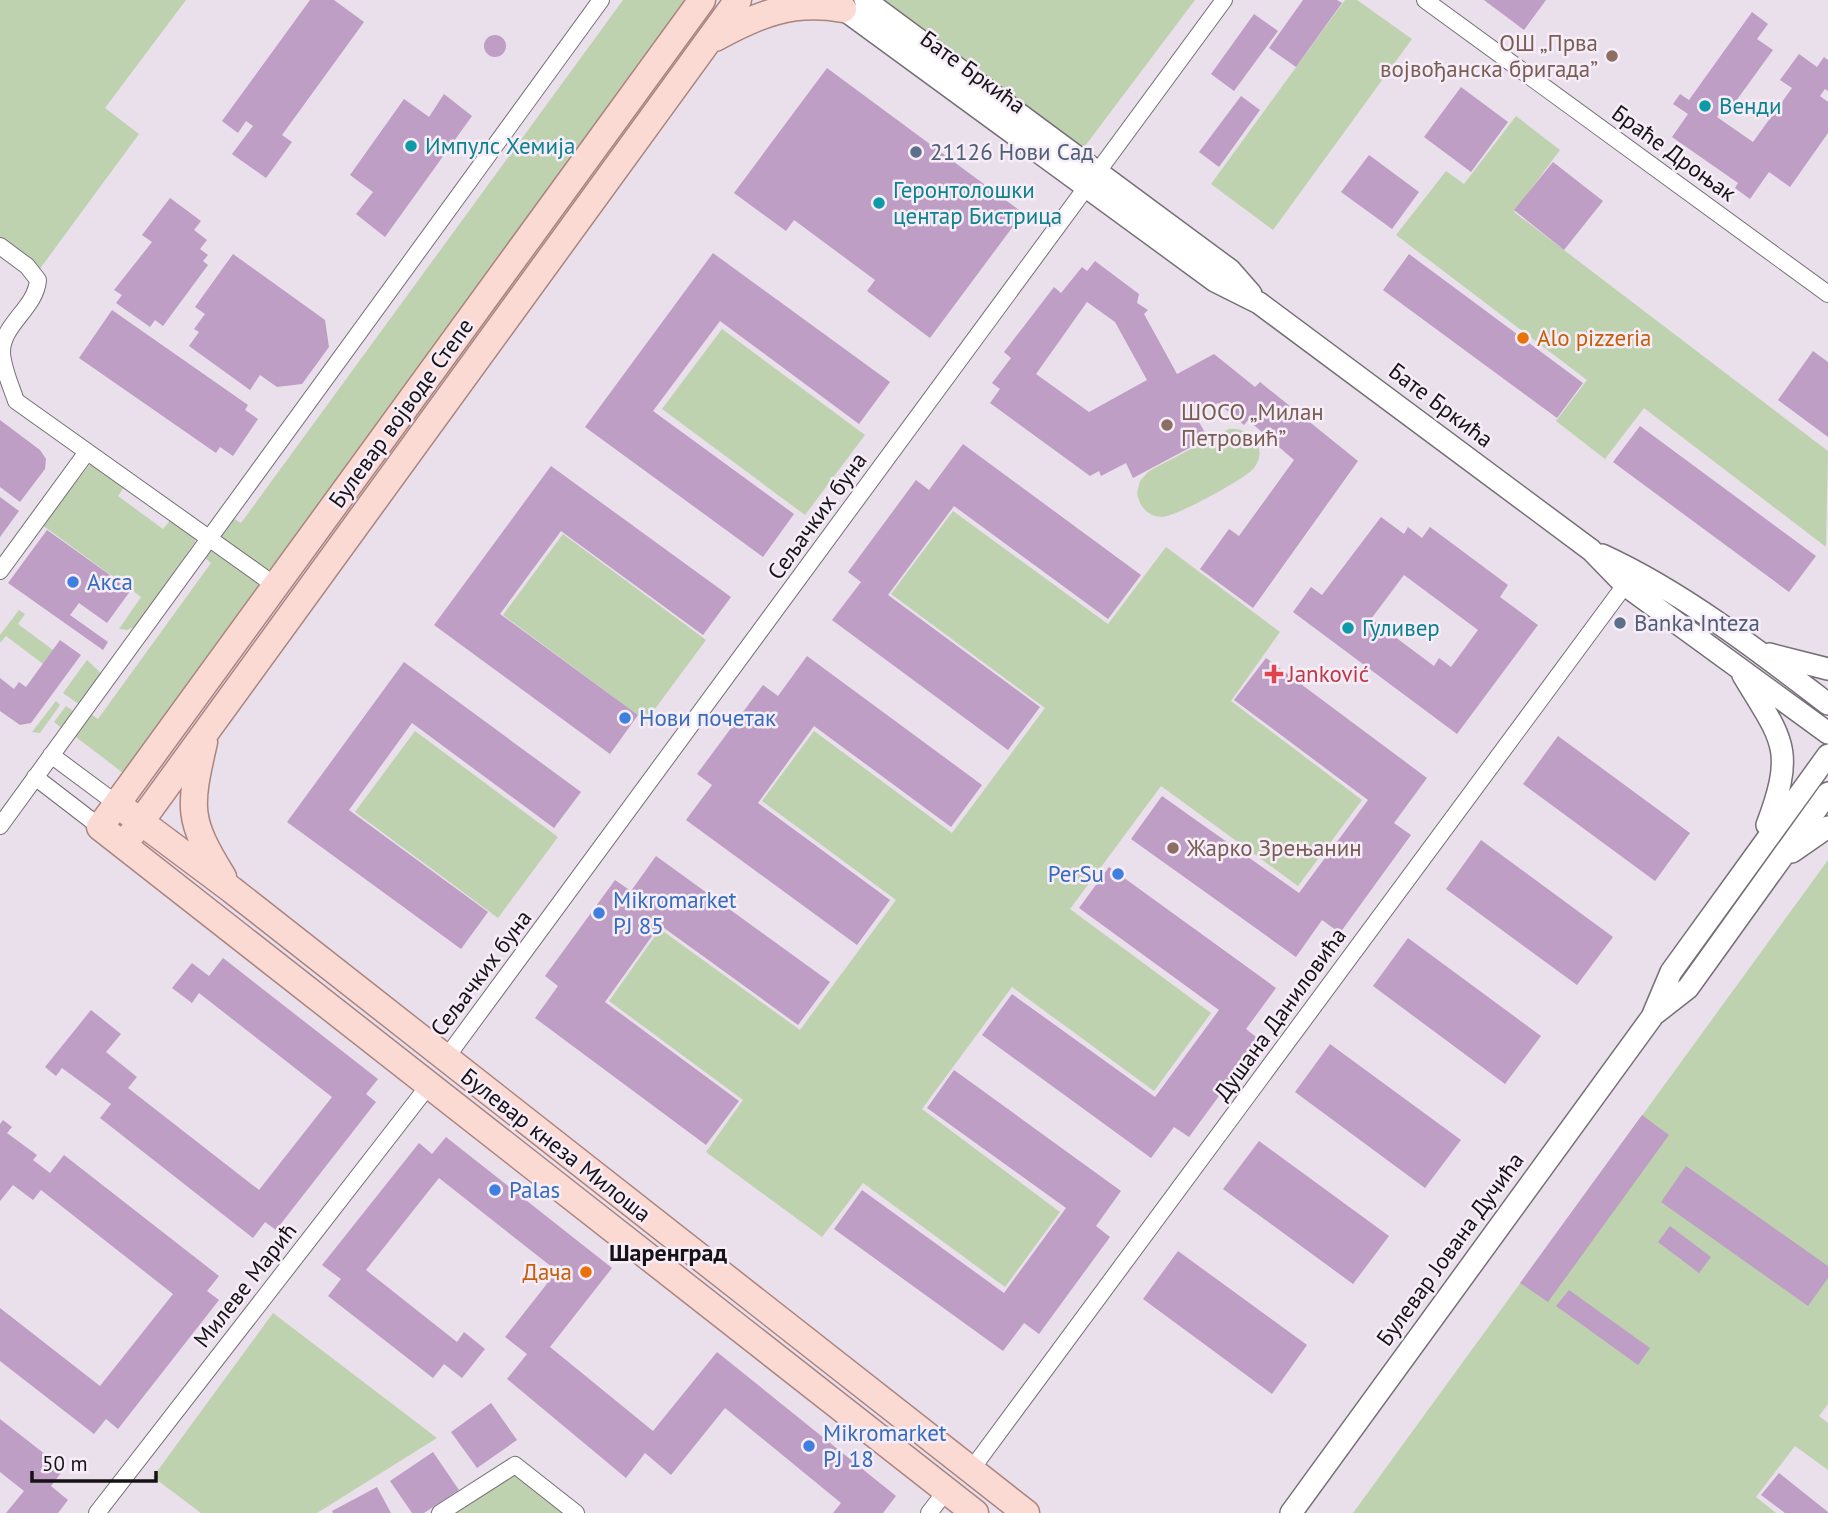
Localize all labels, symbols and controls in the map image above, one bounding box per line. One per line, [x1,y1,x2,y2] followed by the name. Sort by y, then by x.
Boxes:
[915,24,1032,120] street label: Бате Бркића
[1380,28,1598,83] place label: ОШ „Прва војвођанска бригада”
[1604,48,1620,64] marker: ОШ „Прва војвођанска бригада”
[1719,91,1782,120] place label: Венди
[1606,98,1742,207] street label: Браће Дроњак
[1697,98,1713,114] marker: Венди
[425,131,576,160] place label: Импулс Хемија
[930,137,1094,166] place label: 21126 Нови Сад
[403,138,419,154] marker: Импулс Хемија
[908,144,924,160] marker: 21126 Нови Сад
[893,175,1062,230] place label: Геронтолошки центар Бистрица
[871,195,887,211] marker: Геронтолошки центар Бистрица
[322,312,479,513] street label: Булевар војводе Степе
[1537,323,1652,352] place label: Alo pizzeria
[1515,330,1531,346] marker: Alo pizzeria
[1383,356,1499,453] street label: Бате Бркића
[1181,397,1324,452] place label: ШОСО „Милан Петровић”
[1159,417,1175,433] marker: ШОСО „Милан Петровић”
[761,446,873,585] street label: Сељачких буна
[87,567,133,596] place label: Акса
[65,574,81,590] marker: Акса
[1634,608,1760,637] place label: Banka Inteza
[1362,613,1440,642] place label: Гуливер
[1612,615,1628,631] marker: Banka Inteza
[1340,620,1356,636] marker: Гуливер
[1287,659,1369,688] place label: Janković
[1266,666,1282,682] marker: Janković
[639,703,776,732] place label: Нови почетак
[617,710,633,726] marker: Нови почетак
[1186,833,1362,862] place label: Жарко Зрењанин
[1165,840,1181,856] marker: Жарко Зрењанин
[1048,859,1104,888] place label: PerSu
[1110,866,1126,882] marker: PerSu
[613,885,737,940] place label: Mikromarket PJ 85
[424,904,537,1042] street label: Сељачких буна
[591,905,607,921] marker: Mikromarket PJ 85
[1207,921,1352,1106] street label: Душана Даниловића
[455,1061,657,1228] street label: Булевар кнеза Милоша
[1370,1146,1530,1351] street label: Булевар Јована Дучића
[509,1175,560,1204] place label: Palas
[487,1182,503,1198] marker: Palas
[187,1216,302,1353] street label: Милеве Марић
[609,1237,727,1268] district label: Шаренград
[523,1257,572,1286] place label: Дача
[578,1264,594,1280] marker: Дача
[823,1418,947,1473] place label: Mikromarket PJ 18
[801,1438,817,1454] marker: Mikromarket PJ 18
[32,1440,156,1484] scale bar
[42,1450,88,1477] text: 50 m

